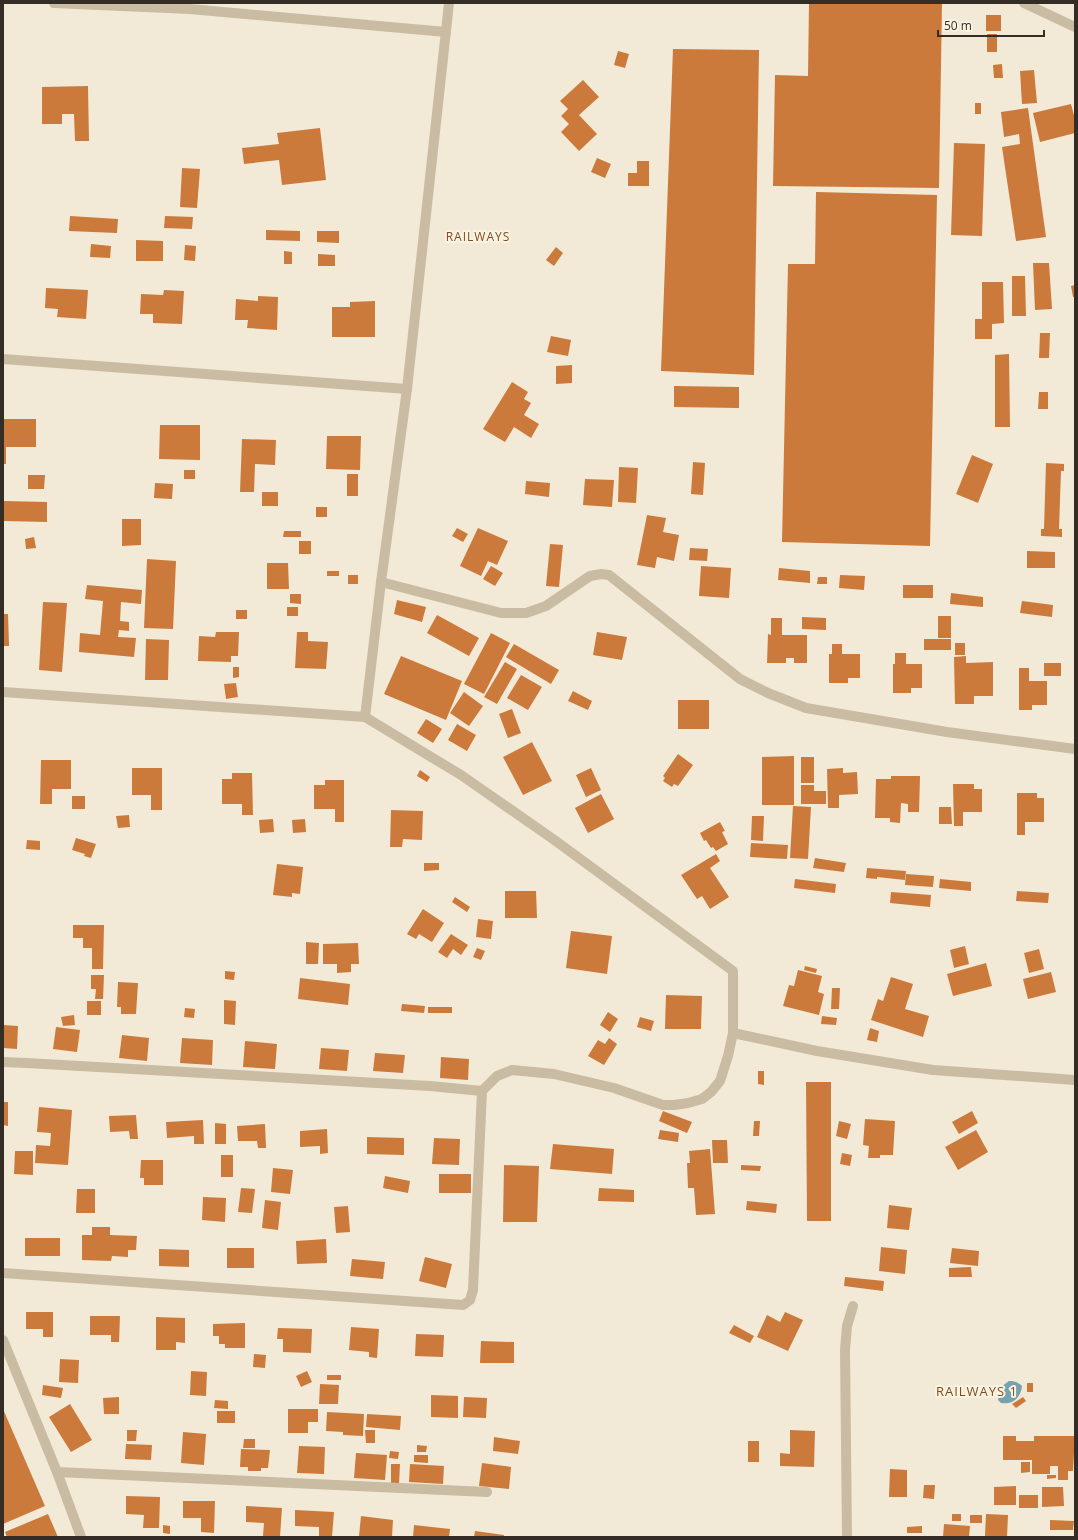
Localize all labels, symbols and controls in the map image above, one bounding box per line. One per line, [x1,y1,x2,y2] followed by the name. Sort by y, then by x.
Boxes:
[938,12,1044,38] scale bar
[944,17,972,34] text: 50 m
[446,228,510,245] district label: RAILWAYS
[936,1382,1018,1400] district label: RAILWAYS 1

